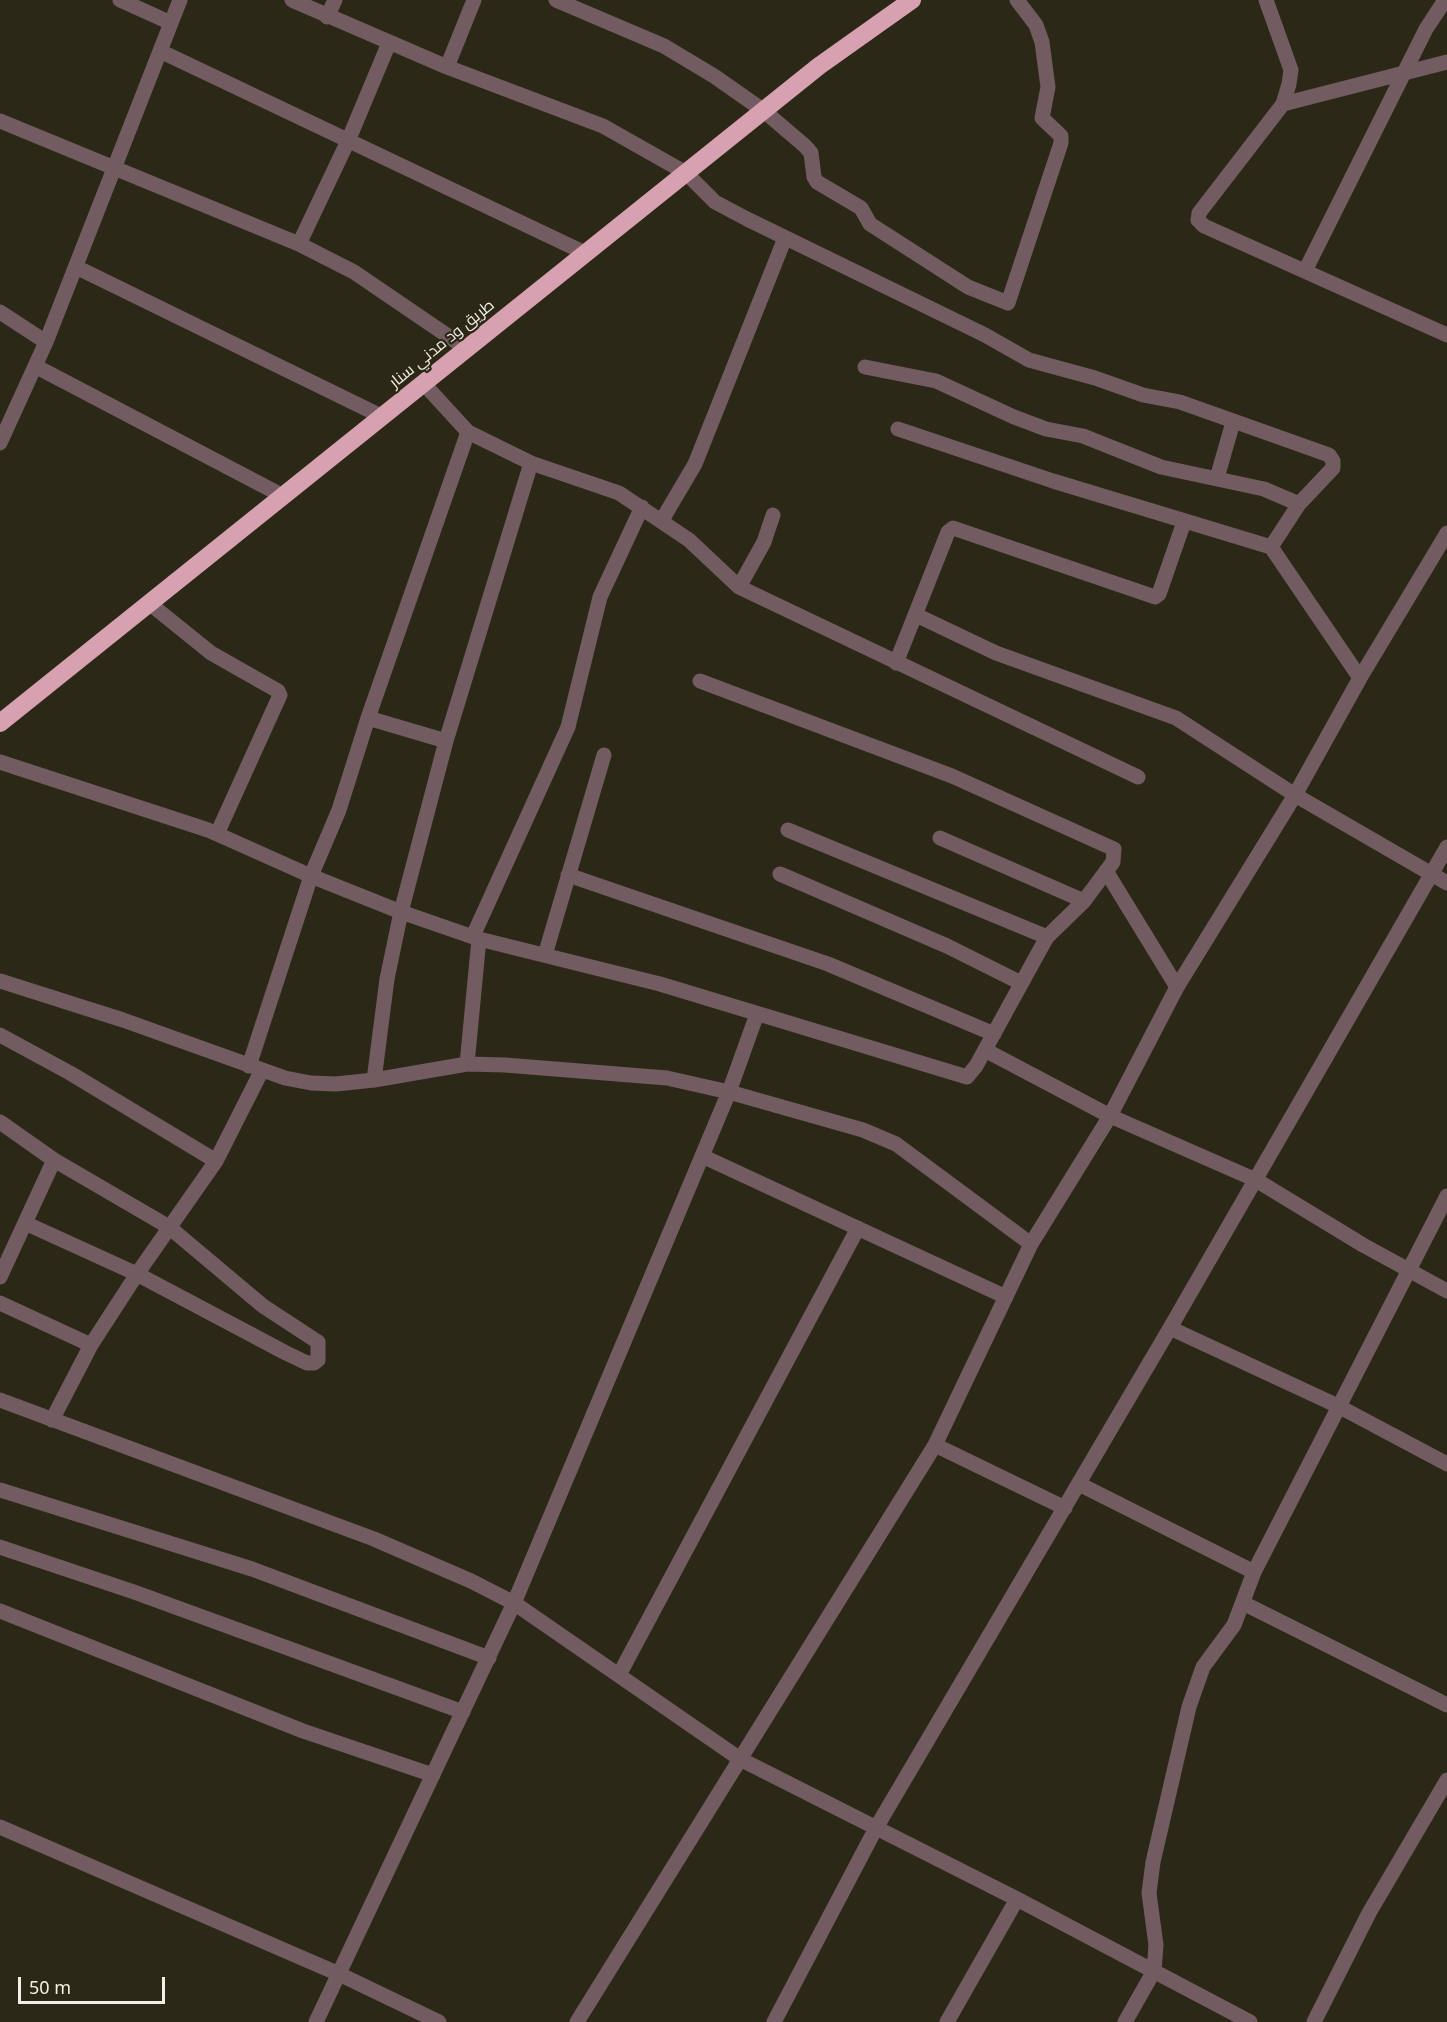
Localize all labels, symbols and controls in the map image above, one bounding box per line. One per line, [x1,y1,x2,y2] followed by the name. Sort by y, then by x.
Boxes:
[386,296,498,392] street label: طريق ود مدني سنار
[21,1965,168,2003] scale bar
[29,1975,71,1999] text: 50 m

